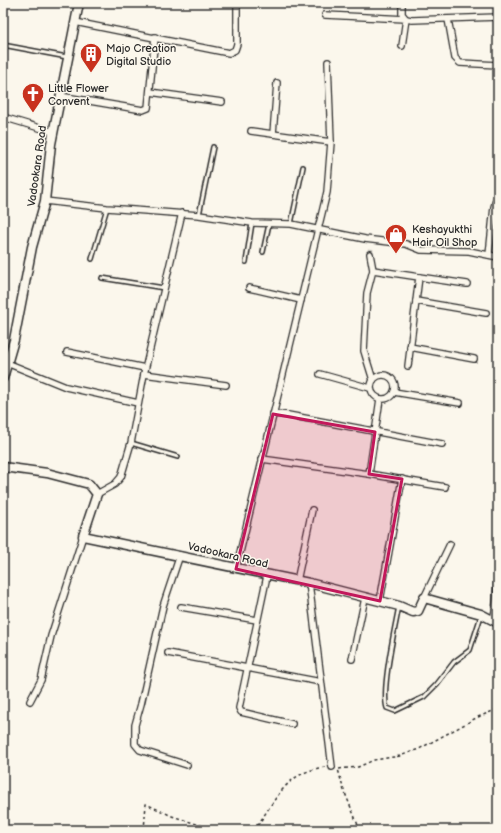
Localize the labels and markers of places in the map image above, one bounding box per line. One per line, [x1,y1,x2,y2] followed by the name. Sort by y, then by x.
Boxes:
[78,41,104,74] building icon: Majo Creation Digital Studio
[106,42,176,68] place label: Majo Creation Digital Studio
[20,81,46,114] church icon: Little Flower Convent
[48,82,109,108] place label: Little Flower Convent
[383,222,409,255] shop icon: Keshayukthi Hair Oil Shop
[412,223,477,249] place label: Keshayukthi Hair Oil Shop

